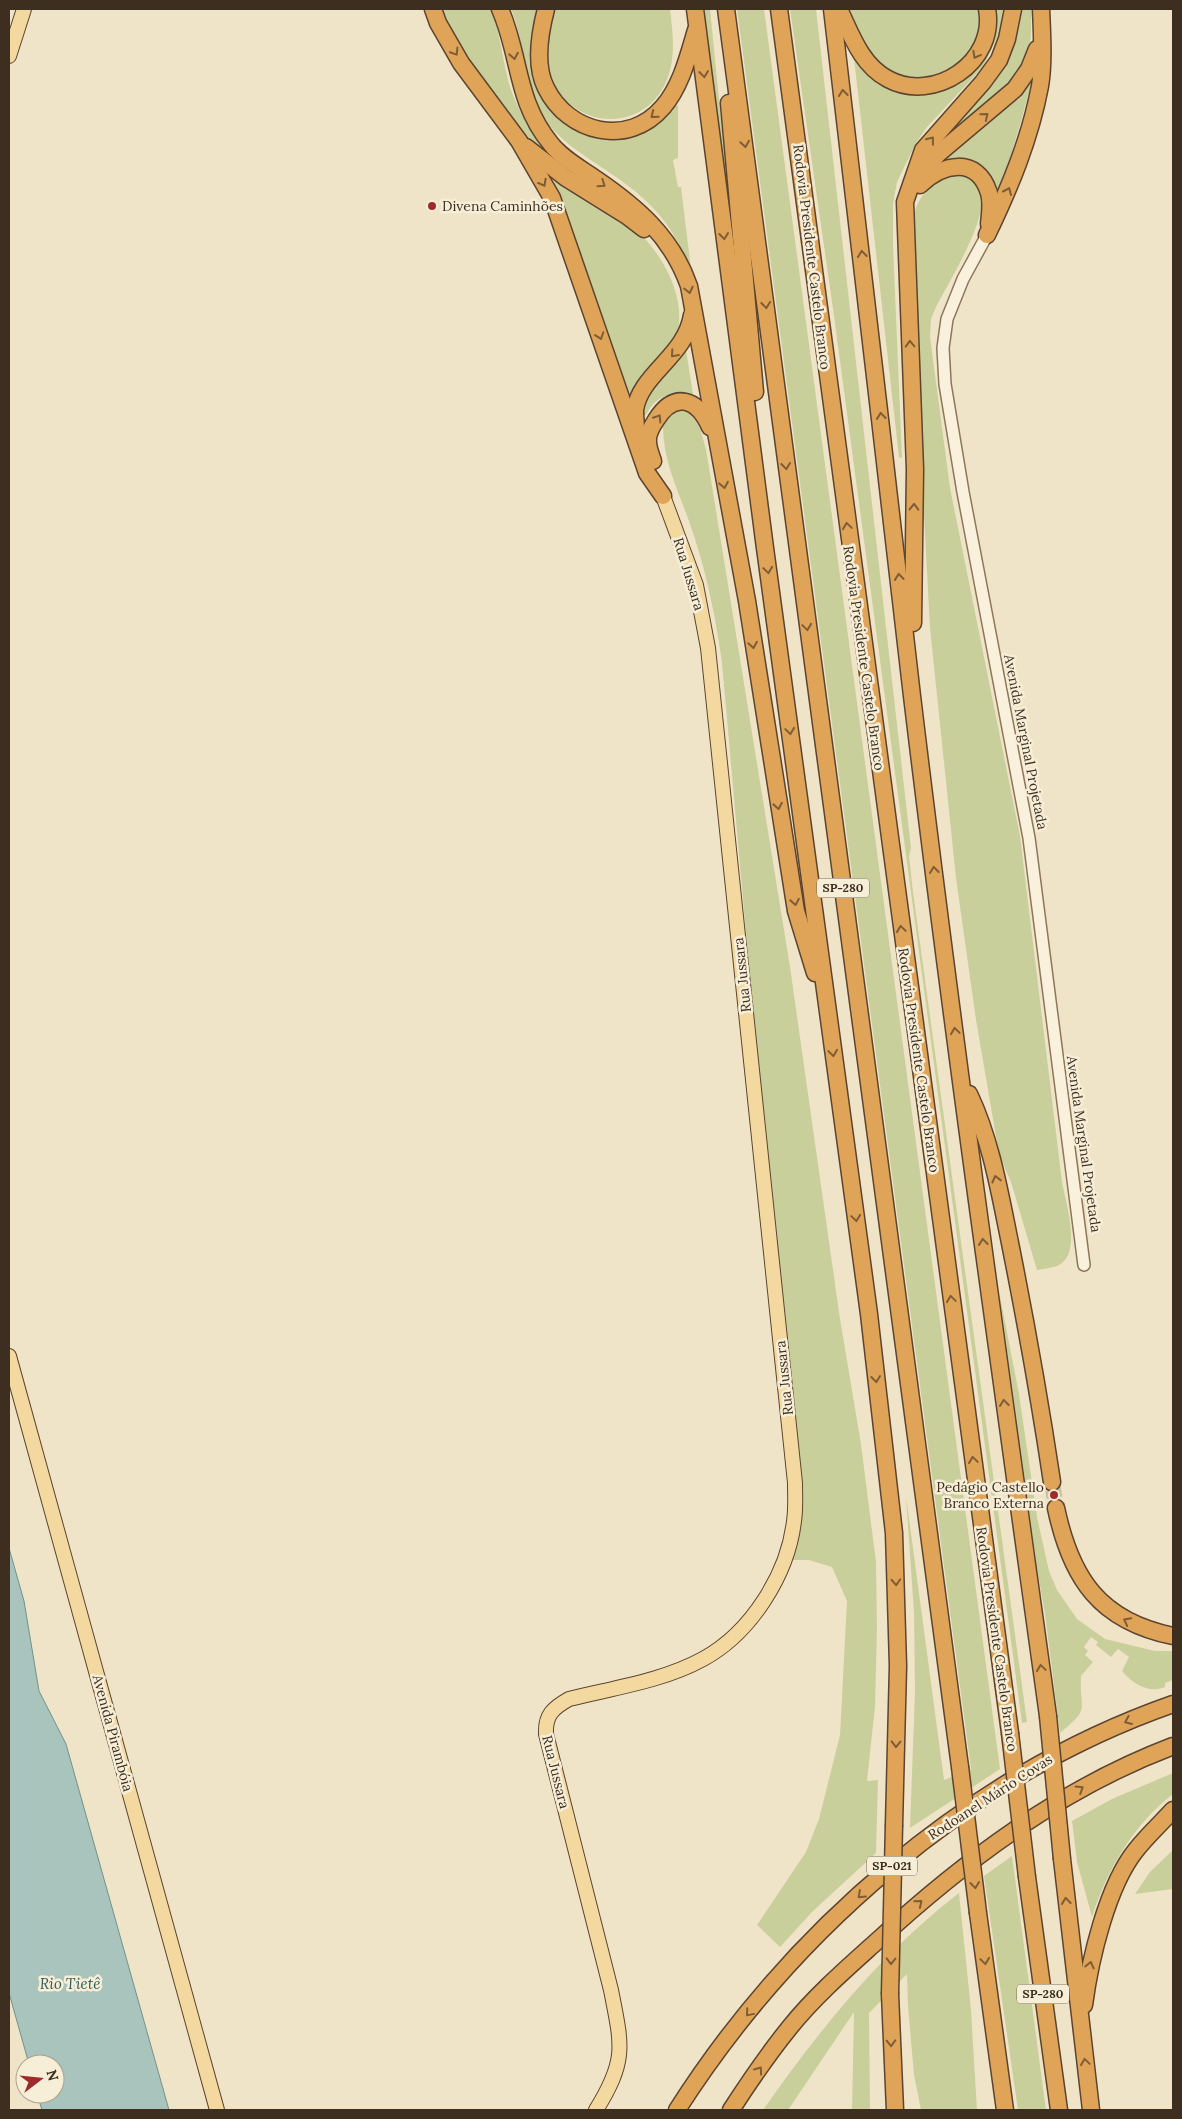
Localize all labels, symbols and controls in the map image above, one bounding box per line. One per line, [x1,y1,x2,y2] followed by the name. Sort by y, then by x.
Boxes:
[448,47,458,56] one-way arrow
[972,50,982,59] one-way arrow
[508,51,518,60] one-way arrow
[698,71,709,79] one-way arrow
[838,89,849,97] one-way arrow
[650,110,659,119] one-way arrow
[979,113,988,121] one-way arrow
[925,137,933,146] one-way arrow
[739,140,750,148] one-way arrow
[789,143,835,371] street label: Rodovia Presidente Castelo Branco
[597,177,606,187] one-way arrow
[537,178,547,187] one-way arrow
[1002,187,1013,196] one-way arrow
[442,197,563,215] place label: Divena Caminhões
[426,200,438,212] marker: Divena Caminhões
[718,232,729,240] one-way arrow
[857,250,868,258] one-way arrow
[683,285,694,294] one-way arrow
[760,301,771,309] one-way arrow
[594,331,604,339] one-way arrow
[904,340,915,348] one-way arrow
[671,348,680,357] one-way arrow
[876,411,887,419] one-way arrow
[652,414,661,423] one-way arrow
[780,462,791,470] one-way arrow
[719,481,729,490] one-way arrow
[909,502,919,510] one-way arrow
[842,521,852,530] one-way arrow
[669,535,709,613] street label: Rua Jussara
[839,544,889,772] street label: Rodovia Presidente Castelo Branco
[762,567,773,575] one-way arrow
[894,573,905,581] one-way arrow
[801,623,812,631] one-way arrow
[748,641,758,650] one-way arrow
[1000,652,1052,831] street label: Avenida Marginal Projetada
[784,727,794,736] one-way arrow
[773,801,783,810] one-way arrow
[929,866,940,874] one-way arrow
[817,878,869,898] road number: SP-280
[789,898,799,907] one-way arrow
[896,925,907,933] one-way arrow
[729,937,755,1013] street label: Rua Jussara
[894,946,944,1174] street label: Rodovia Presidente Castelo Branco
[950,1027,960,1036] one-way arrow
[828,1049,838,1058] one-way arrow
[1063,1054,1105,1233] street label: Avenida Marginal Projetada
[991,1174,1002,1183] one-way arrow
[850,1215,861,1223] one-way arrow
[978,1237,988,1246] one-way arrow
[946,1294,957,1302] one-way arrow
[771,1340,797,1416] street label: Rua Jussara
[870,1376,881,1384] one-way arrow
[999,1398,1010,1406] one-way arrow
[968,1455,979,1463] one-way arrow
[936,1478,1044,1512] place label: Pedágio Castello Branco Externa
[1048,1489,1060,1501] marker: Pedágio Castello Branco Externa
[972,1525,1022,1753] street label: Rodovia Presidente Castelo Branco
[891,1578,901,1586] one-way arrow
[1123,1617,1132,1627] one-way arrow
[1036,1663,1047,1671] one-way arrow
[88,1672,137,1793] street label: Avenida Pirambóia
[1124,1715,1133,1726] one-way arrow
[538,1733,574,1811] street label: Rua Jussara
[891,1741,901,1749] one-way arrow
[924,1750,1056,1844] street label: Rodoanel Mário Covas
[1074,1785,1083,1795] one-way arrow
[867,1856,917,1875] road number: SP-021
[969,1881,980,1889] one-way arrow
[857,1889,866,1898] one-way arrow
[1061,1896,1072,1904] one-way arrow
[913,1900,922,1909] one-way arrow
[979,1957,989,1965] one-way arrow
[886,1958,896,1965] one-way arrow
[1084,1960,1095,1969] one-way arrow
[40,1974,100,1993] water label: Rio Tietê
[1017,1985,1069,2004] road number: SP-280
[746,2007,755,2016] one-way arrow
[886,2039,897,2047] one-way arrow
[15,2054,65,2104] north arrow
[1080,2058,1090,2066] one-way arrow
[753,2066,762,2076] one-way arrow
[42,2068,63,2083] text: N

